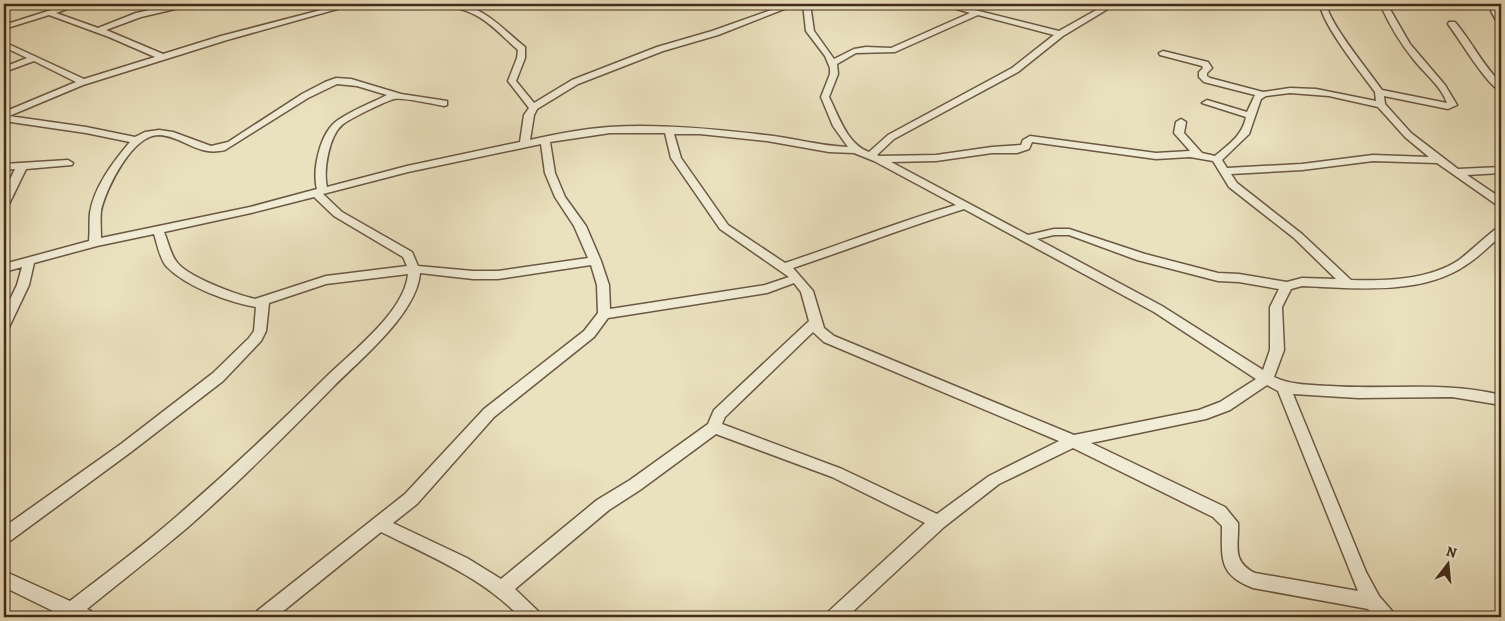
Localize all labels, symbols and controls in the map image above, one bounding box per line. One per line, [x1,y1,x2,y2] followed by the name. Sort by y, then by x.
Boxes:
[1422,538,1472,588] north arrow
[1444,541,1459,563] text: N

